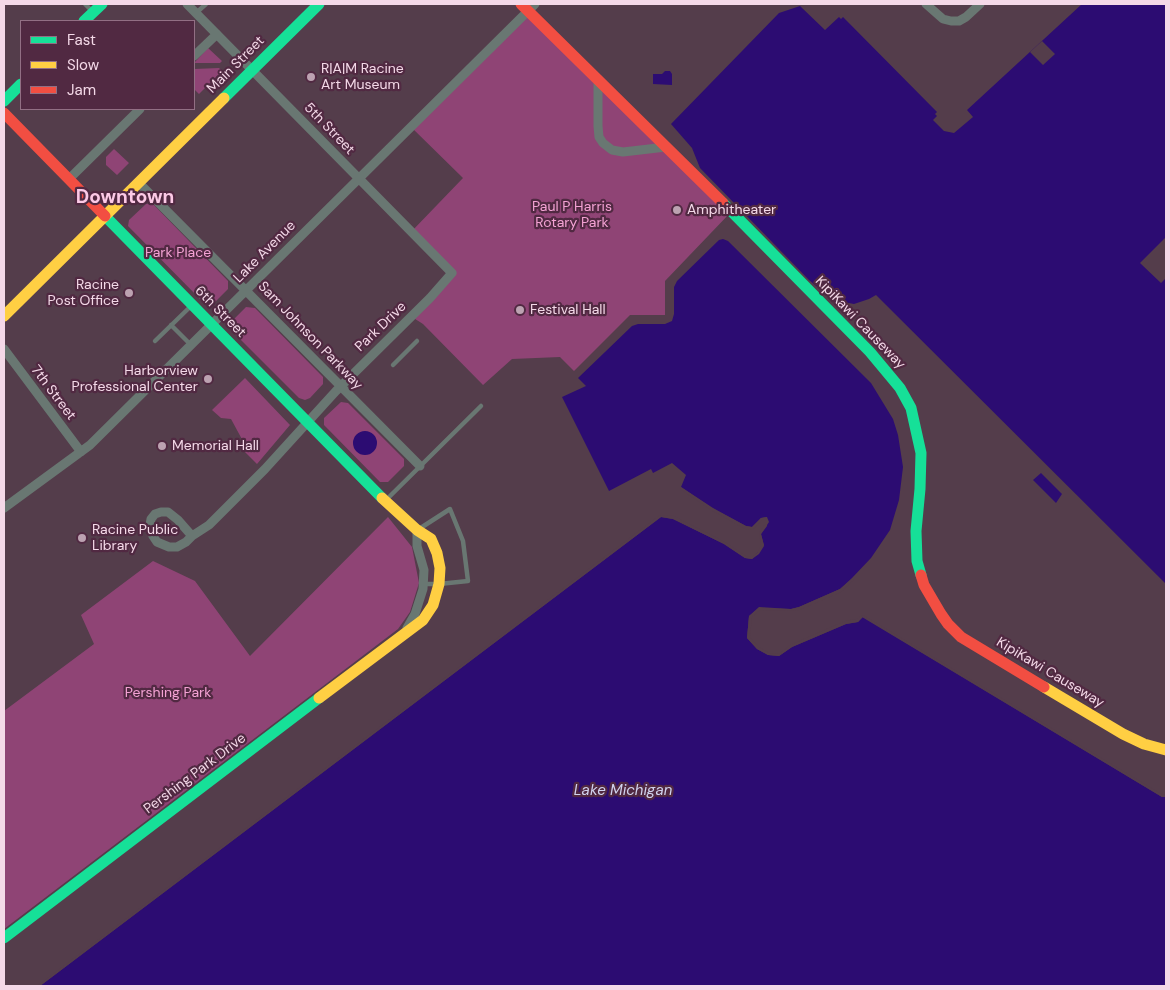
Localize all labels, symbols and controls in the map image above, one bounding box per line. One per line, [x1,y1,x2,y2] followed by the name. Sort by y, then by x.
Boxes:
[20,20,195,110] legend
[67,30,96,50] text: Fast
[204,33,268,97] street label: Main Street
[67,55,99,75] text: Slow
[321,61,404,94] place label: R|A|M Racine Art Museum
[305,71,317,83] marker: R|A|M Racine Art Museum
[67,80,96,100] text: Jam
[300,100,358,158] street label: 5th Street
[76,187,174,209] district label: Downtown
[532,199,612,232] park label: Paul P Harris Rotary Park
[687,202,776,218] place label: Amphitheater
[671,204,683,216] marker: Amphitheater
[230,217,300,287] street label: Lake Avenue
[145,245,211,261] park label: Park Place
[811,273,909,373] street label: KipiKawi Causeway
[48,277,119,310] place label: Racine Post Office
[254,278,366,394] street label: Sam Johnson Parkway
[191,283,249,341] street label: 6th Street
[123,287,135,299] marker: Racine Post Office
[352,299,410,355] street label: Park Drive
[530,302,606,318] place label: Festival Hall
[514,304,526,316] marker: Festival Hall
[27,362,79,424] street label: 7th Street
[72,363,198,396] place label: Harborview Professional Center
[202,373,214,385] marker: Harborview Professional Center
[172,438,259,454] place label: Memorial Hall
[156,440,168,452] marker: Memorial Hall
[92,522,178,554] place label: Racine Public Library
[76,532,88,544] marker: Racine Public Library
[993,634,1107,712] street label: KipiKawi Causeway
[125,685,211,701] park label: Pershing Park
[141,730,249,818] street label: Pershing Park Drive
[574,782,672,800] water label: Lake Michigan

